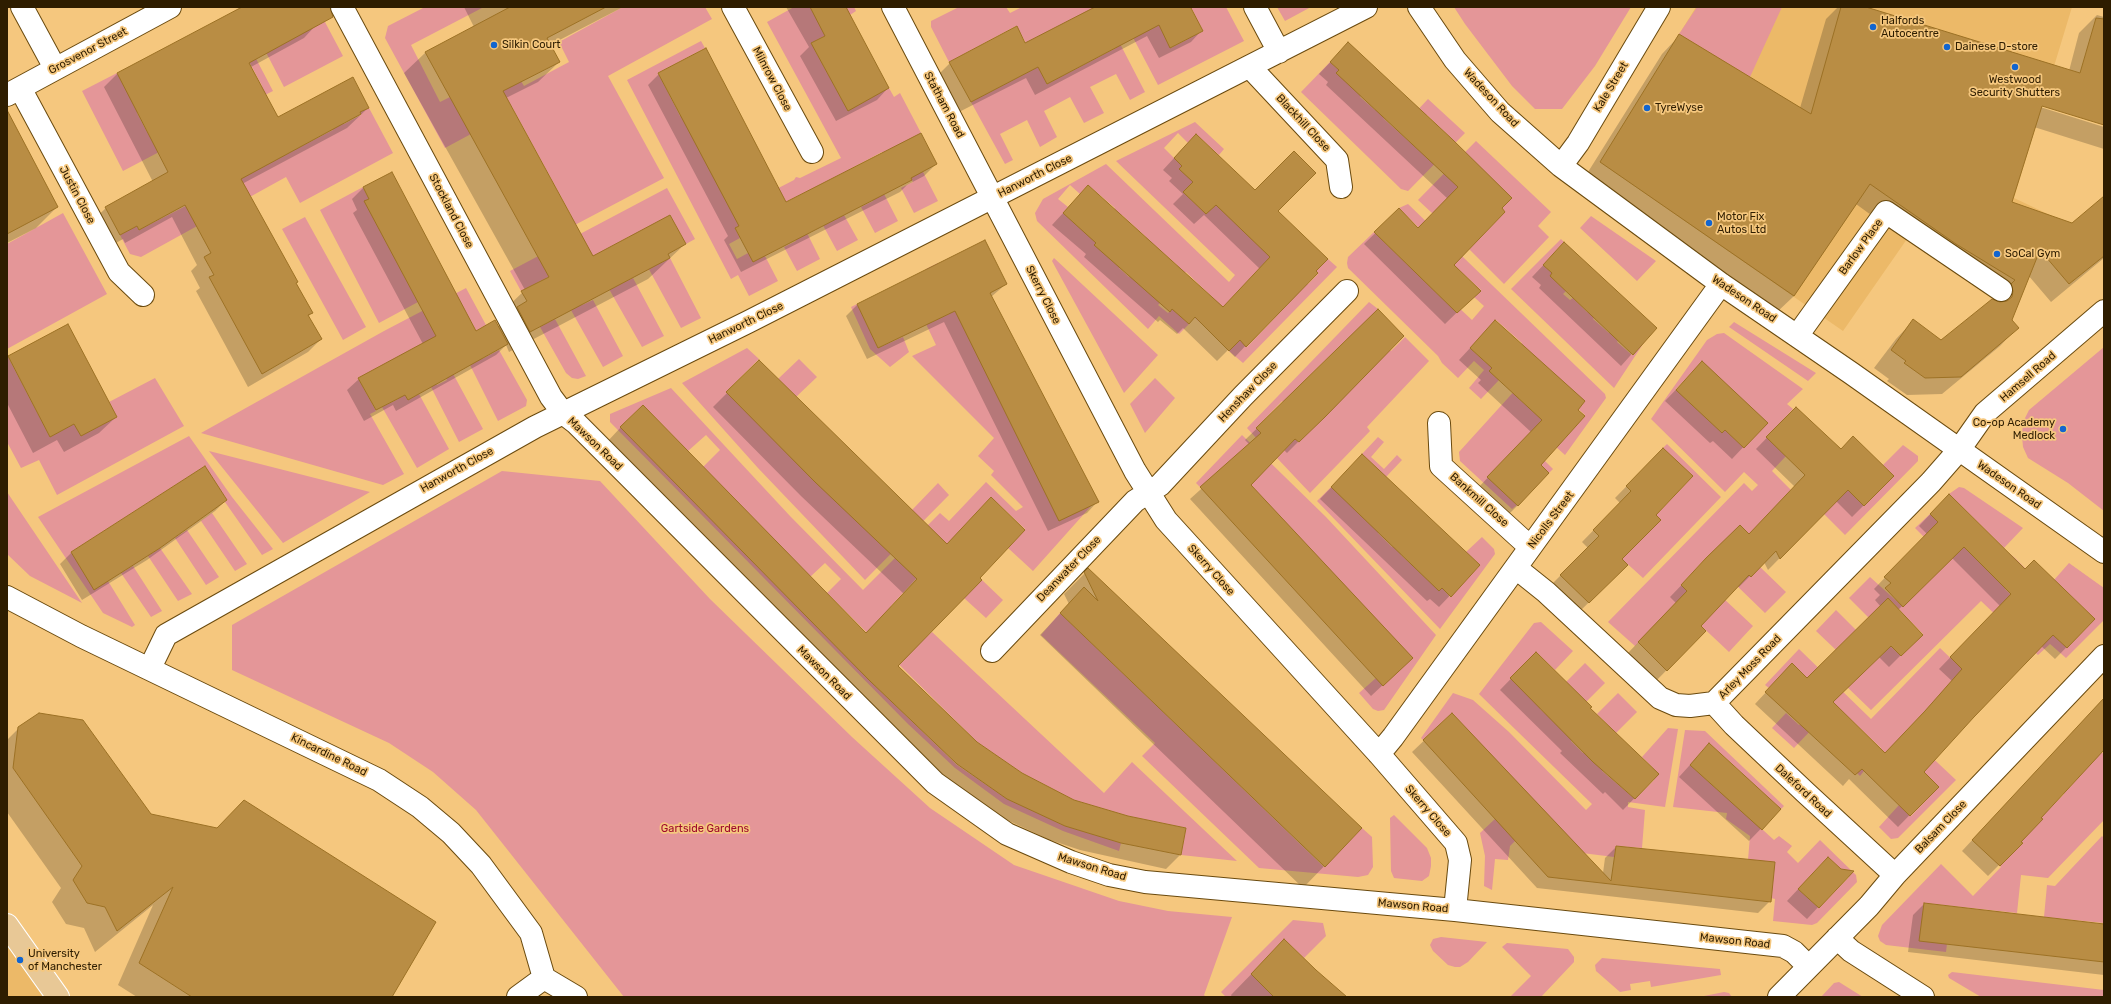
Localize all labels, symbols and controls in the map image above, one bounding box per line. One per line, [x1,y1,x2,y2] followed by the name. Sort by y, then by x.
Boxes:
[1881,14,1939,40] place label: Halfords Autocentre
[1868,22,1878,32] marker: Halfords Autocentre
[46,25,130,77] street label: Grosvenor Street
[502,38,561,52] place label: Silkin Court
[489,40,499,50] marker: Silkin Court
[1955,40,2038,54] place label: Dainese D-store
[1942,42,1952,52] marker: Dainese D-store
[750,45,794,113] street label: Milnrow Close
[1591,60,1631,114] street label: Kale Street
[2010,62,2020,72] marker: Westwood Security Shutters
[1461,66,1521,130] street label: Wadeson Road
[921,70,967,140] street label: Statham Road
[1970,73,2060,99] place label: Westwood Security Shutters
[1273,92,1333,154] street label: Blackhill Close
[1655,101,1703,115] place label: TyreWyse
[1642,103,1652,113] marker: TyreWyse
[996,152,1074,200] street label: Hanworth Close
[56,164,98,226] street label: Justin Close
[426,172,476,250] street label: Stockland Close
[1717,210,1766,236] place label: Motor Fix Autos Ltd
[1836,216,1886,278] street label: Barlow Place
[1704,218,1714,228] marker: Motor Fix Autos Ltd
[2005,247,2060,261] place label: SoCal Gym
[1992,249,2002,259] marker: SoCal Gym
[1023,264,1063,326] street label: Skerry Close
[1709,273,1779,325] street label: Wadeson Road
[706,299,786,347] street label: Hanworth Close
[1997,349,2059,405] street label: Hamsell Road
[1216,359,1280,425] street label: Henshaw Close
[565,415,625,473] street label: Mawson Road
[1973,416,2055,442] place label: Co-op Academy Medlock
[2058,424,2068,434] marker: Co-op Academy Medlock
[418,444,496,496] street label: Hanworth Close
[1975,458,2043,512] street label: Wadeson Road
[1447,470,1511,530] street label: Bankmill Close
[1525,489,1577,551] street label: Nicolls Street
[1034,533,1104,605] street label: Deanwater Close
[1185,542,1237,598] street label: Skerry Close
[1716,632,1784,702] street label: Arley Moss Road
[794,643,854,703] street label: Mawson Road
[289,731,369,779] street label: Kincardine Road
[1772,762,1834,820] street label: Daleford Road
[1402,783,1454,839] street label: Skerry Close
[1913,798,1969,856] street label: Balsam Close
[661,822,749,836] park label: Gartside Gardens
[1056,850,1128,884] street label: Mawson Road
[1377,896,1449,916] street label: Mawson Road
[1699,931,1771,951] street label: Mawson Road
[28,947,102,973] place label: University of Manchester
[15,955,25,965] marker: University of Manchester

